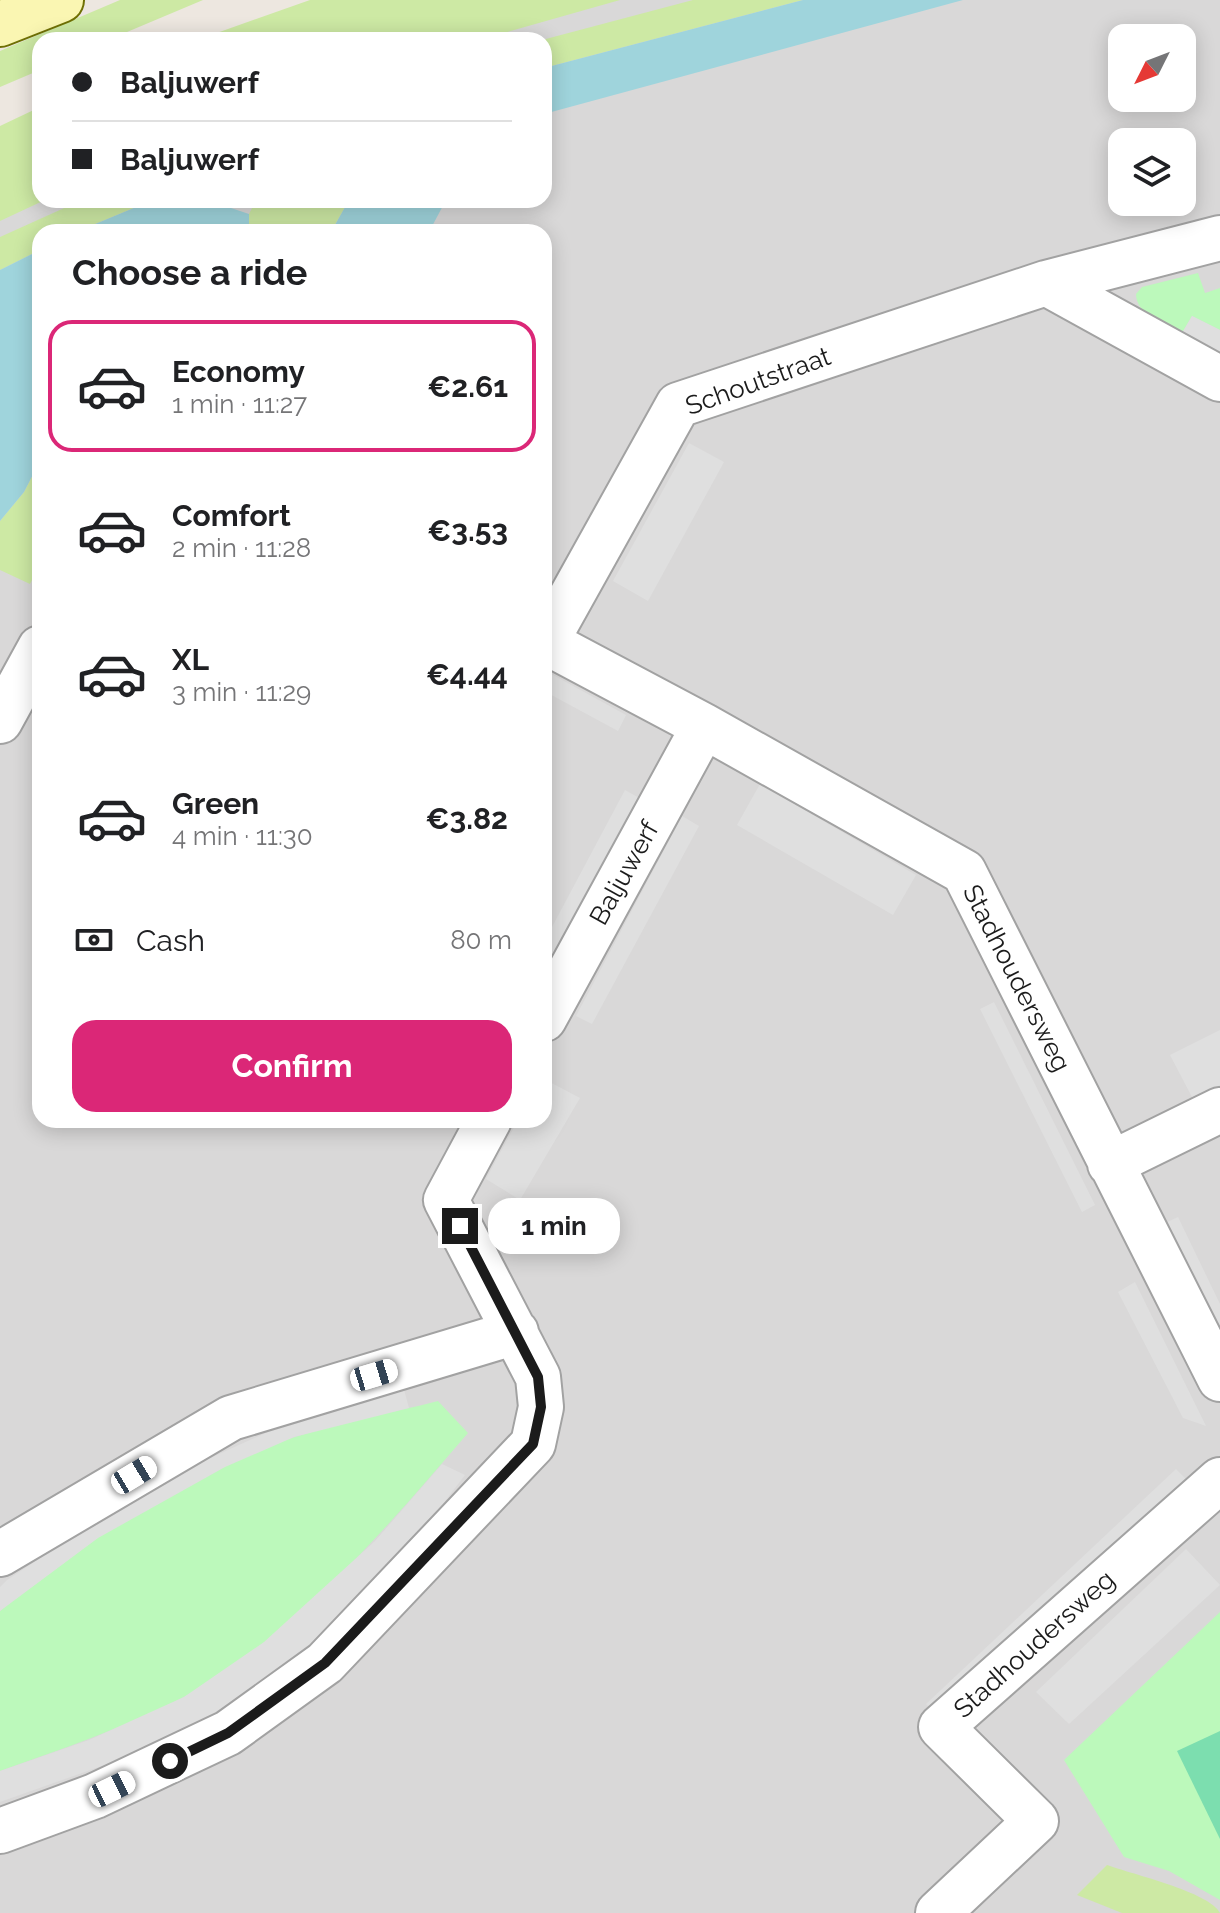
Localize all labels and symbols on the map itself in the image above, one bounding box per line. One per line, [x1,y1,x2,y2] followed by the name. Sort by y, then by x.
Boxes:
[1108,24,1196,112] north arrow
[681,341,835,421] street label: Schoutstraat
[583,815,665,930] street label: Baljuwerf
[957,880,1077,1076] street label: Stadhoudersweg
[488,1198,620,1254] callout: 1 min
[442,1208,478,1244] route end
[348,1357,400,1393] car
[107,1452,161,1498] car
[948,1564,1120,1724] street label: Stadhoudersweg
[152,1743,188,1779] route start
[85,1768,139,1810] car

